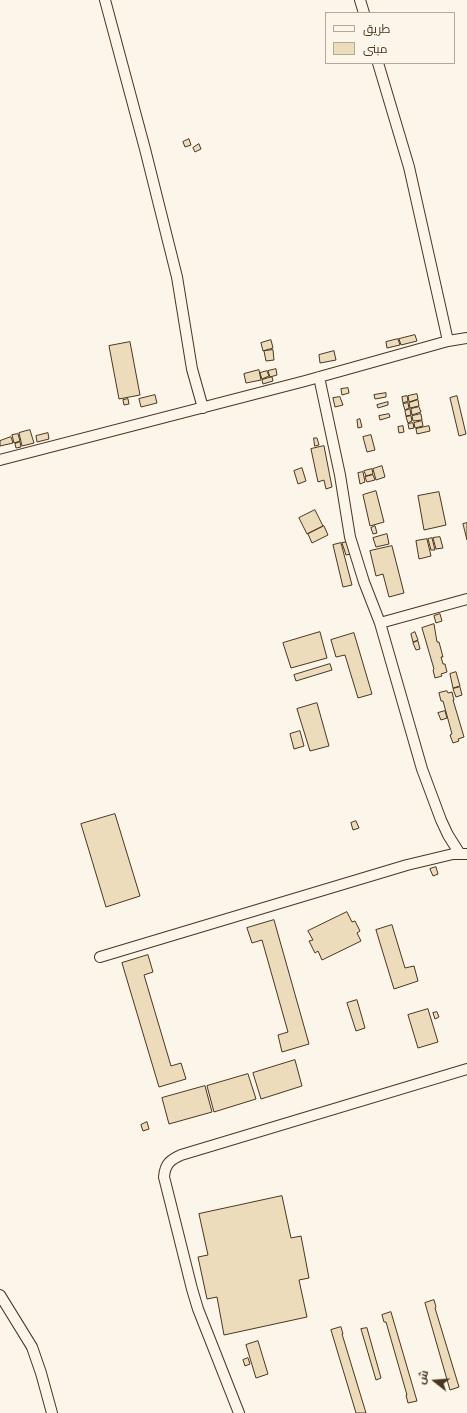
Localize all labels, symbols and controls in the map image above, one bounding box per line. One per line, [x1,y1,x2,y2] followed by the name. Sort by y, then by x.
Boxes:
[325,12,455,64] legend
[363,22,390,36] text: طريق
[363,42,388,56] text: مبنى
[415,1361,455,1401] north arrow
[415,1369,431,1386] text: ش

